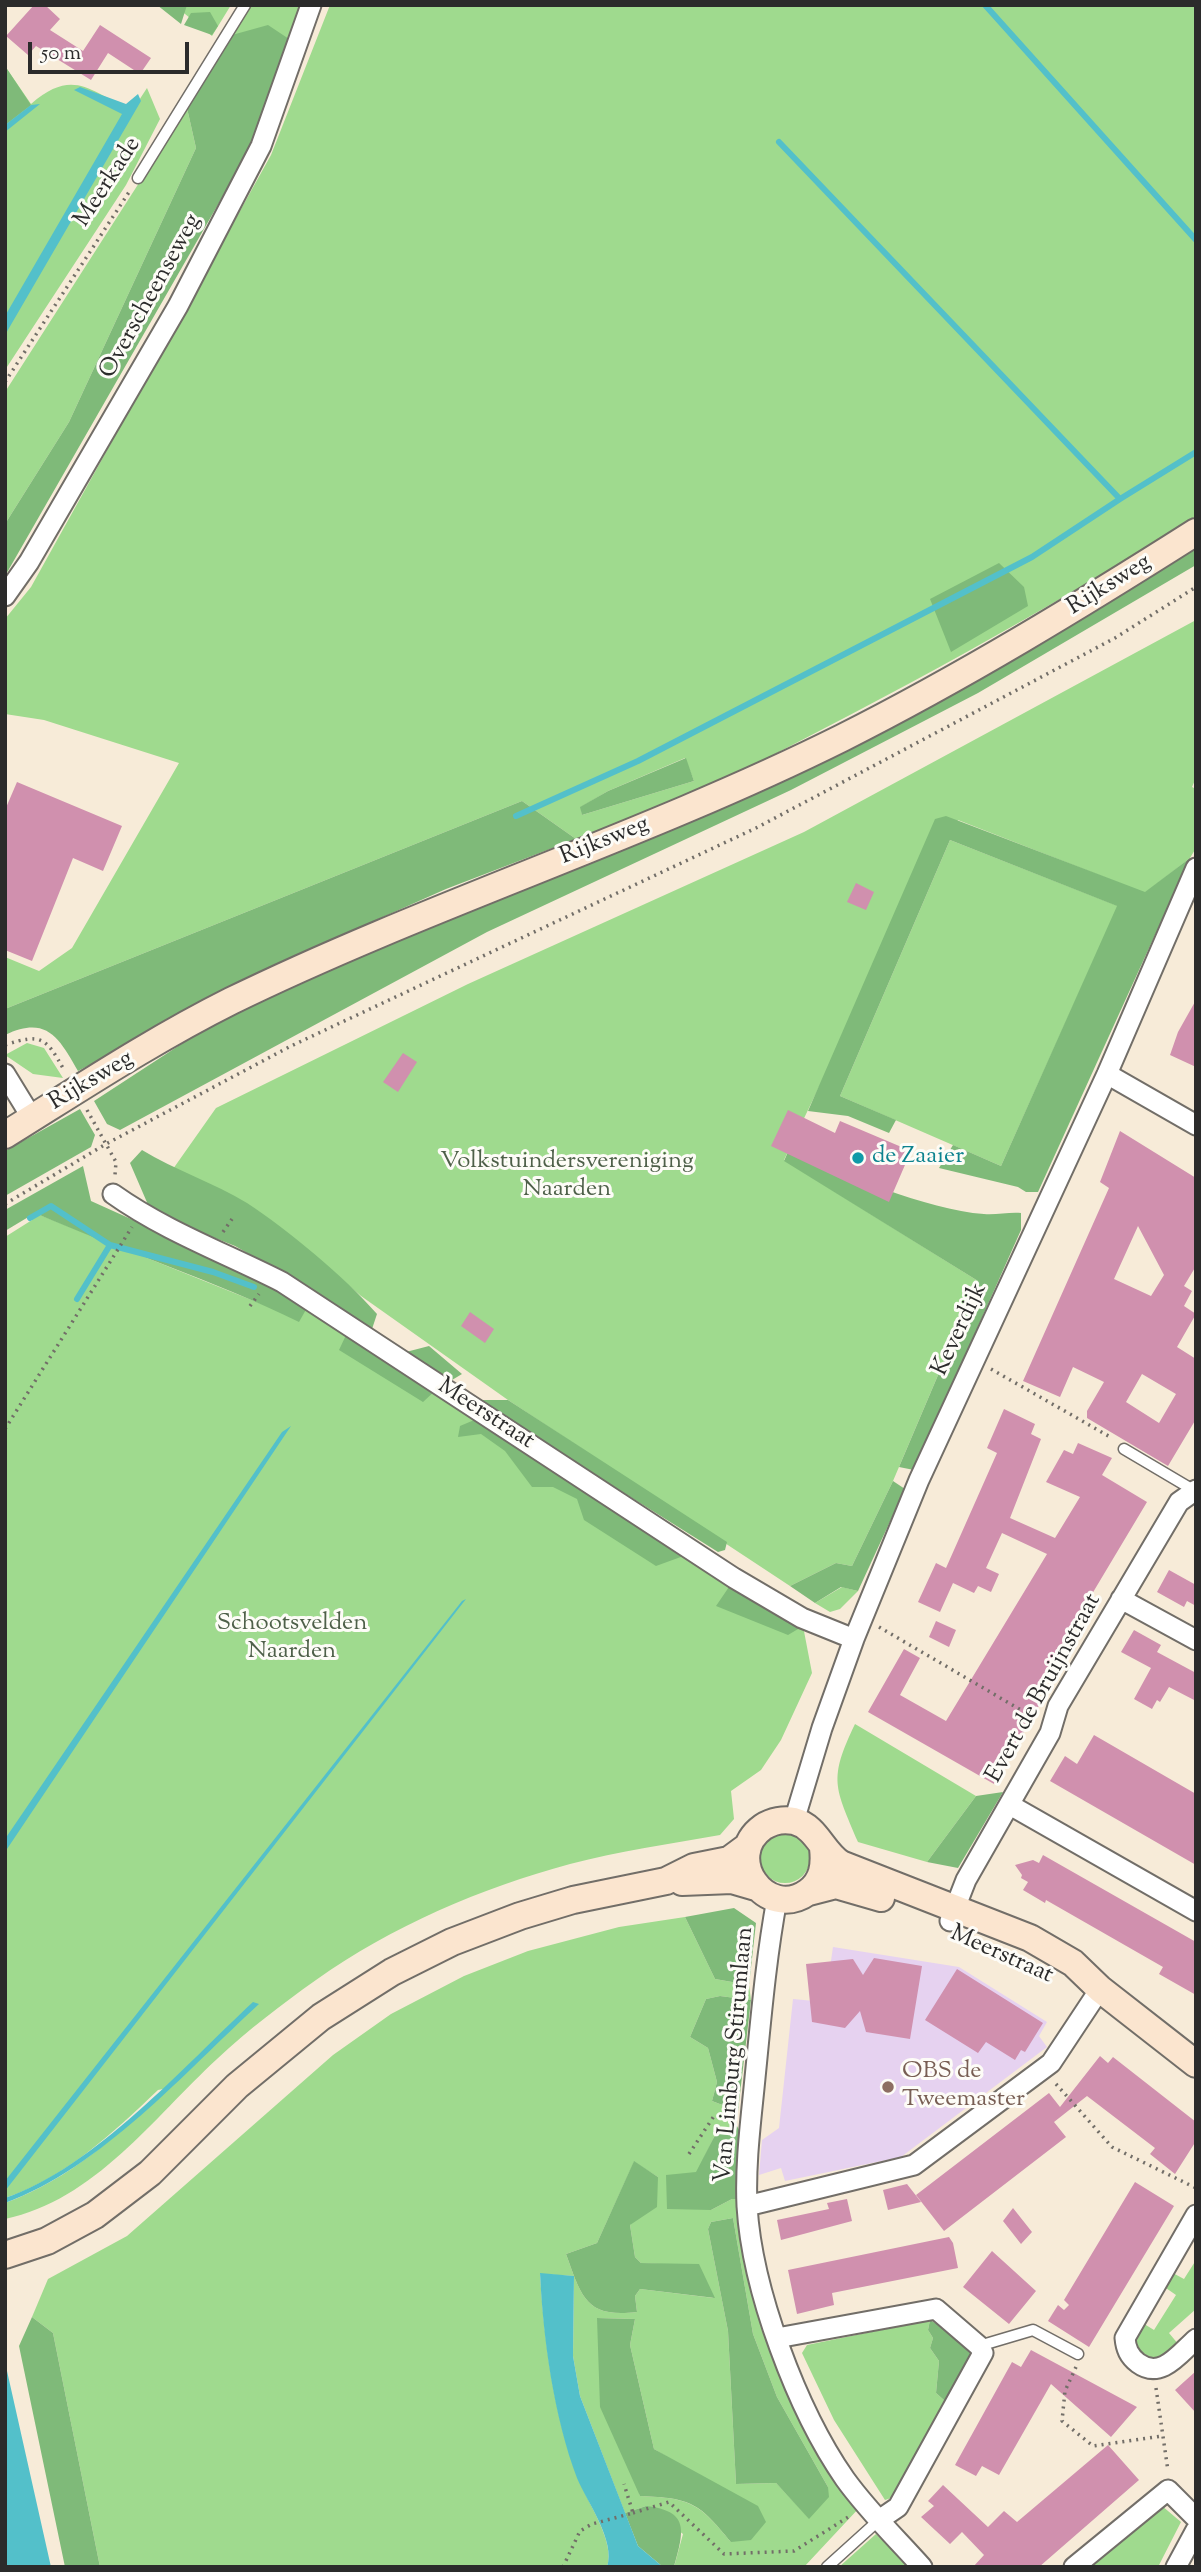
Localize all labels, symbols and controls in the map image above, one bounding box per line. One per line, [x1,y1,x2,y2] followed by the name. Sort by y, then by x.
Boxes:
[32,28,192,72] scale bar
[41,39,81,69] text: 50 m
[69,133,149,233] street label: Meerkade
[95,210,209,384] street label: Overscheenseweg
[1063,549,1157,623] street label: Rijksweg
[556,811,654,873] street label: Rijksweg
[45,1046,139,1118] street label: Rijksweg
[872,1144,964,1172] place label: de Zaaier
[440,1149,694,1205] park label: Volkstuindersvereniging Naarden
[850,1150,866,1166] marker: de Zaaier
[927,1279,995,1381] street label: Keverdijk
[431,1373,539,1457] street label: Meerstraat
[981,1589,1109,1789] street label: Evert de Bruijnstraat
[217,1611,367,1667] park label: Schootsvelden Naarden
[945,1921,1057,1991] street label: Meerstraat
[710,1926,762,2184] street label: Van Limburg Stirumlaan
[902,2059,1025,2115] place label: OBS de Tweemaster
[880,2079,896,2095] marker: OBS de Tweemaster

